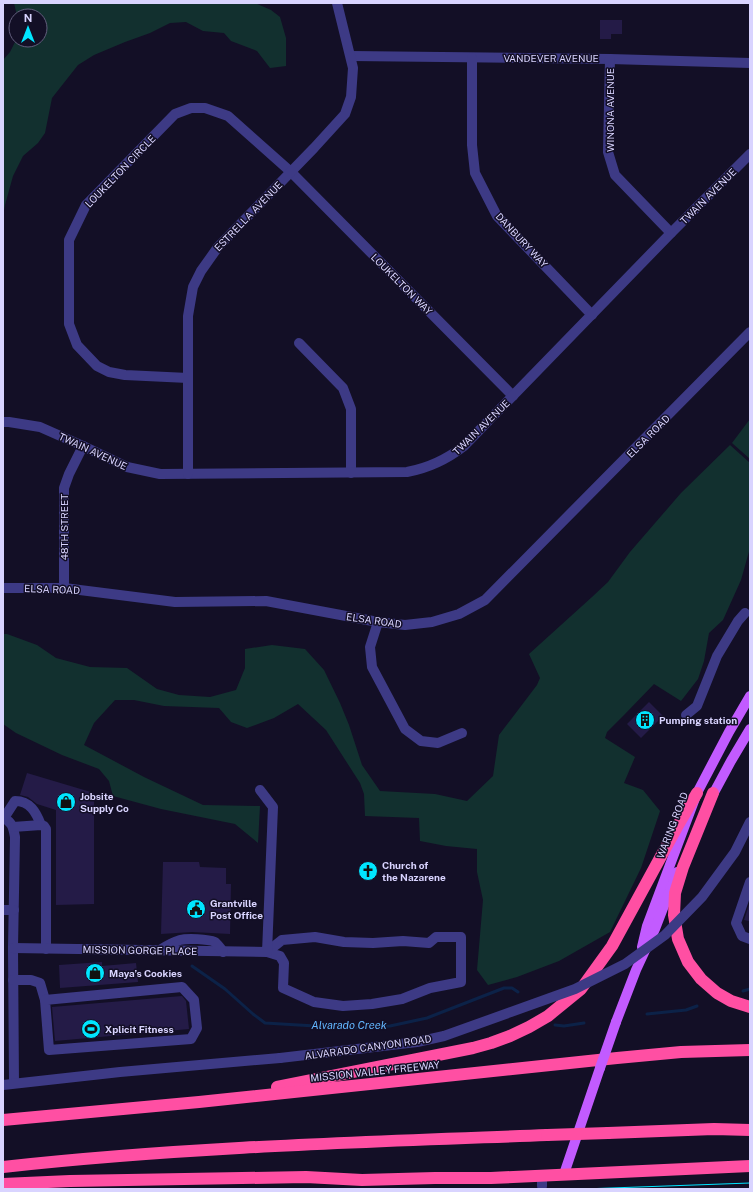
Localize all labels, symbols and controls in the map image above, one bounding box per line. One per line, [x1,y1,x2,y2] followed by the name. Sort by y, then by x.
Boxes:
[8,8,48,48] north arrow
[24,12,32,24] text: N
[503,52,599,64] street label: VANDEVER AVENUE
[604,68,616,152] street label: WINONA AVENUE
[82,132,158,210] street label: LOUKELTON CIRCLE
[678,166,738,226] street label: TWAIN AVENUE
[212,179,284,253] street label: ESTRELLA AVENUE
[494,210,550,270] street label: DANBURY WAY
[369,251,435,317] street label: LOUKELTON WAY
[450,397,512,457] street label: TWAIN AVENUE
[624,412,672,460] street label: ELSA ROAD
[57,430,129,472] street label: TWAIN AVENUE
[58,494,70,560] street label: 48TH STREET
[24,582,80,596] street label: ELSA ROAD
[345,610,403,630] street label: ELSA ROAD
[634,709,656,731] building icon: Pumping station
[659,714,737,726] place label: Pumping station
[80,790,129,814] place label: Jobsite Supply Co
[654,790,690,860] street label: WARING ROAD
[55,791,77,813] shop icon: Jobsite Supply Co
[382,859,446,883] place label: Church of the Nazarene
[357,860,379,882] church icon: Church of the Nazarene
[210,897,263,921] place label: Grantville Post Office
[185,898,207,920] public building icon: Grantville Post Office
[83,943,197,957] street label: MISSION GORGE PLACE
[84,962,106,984] shop icon: Maya’s Cookies
[109,967,182,979] place label: Maya’s Cookies
[80,1018,102,1040] sports icon: Xplicit Fitness
[311,1019,387,1031] water label: Alvarado Creek
[105,1023,174,1035] place label: Xplicit Fitness
[304,1032,432,1062] street label: ALVARADO CANYON ROAD
[310,1058,440,1084] street label: MISSION VALLEY FREEWAY

